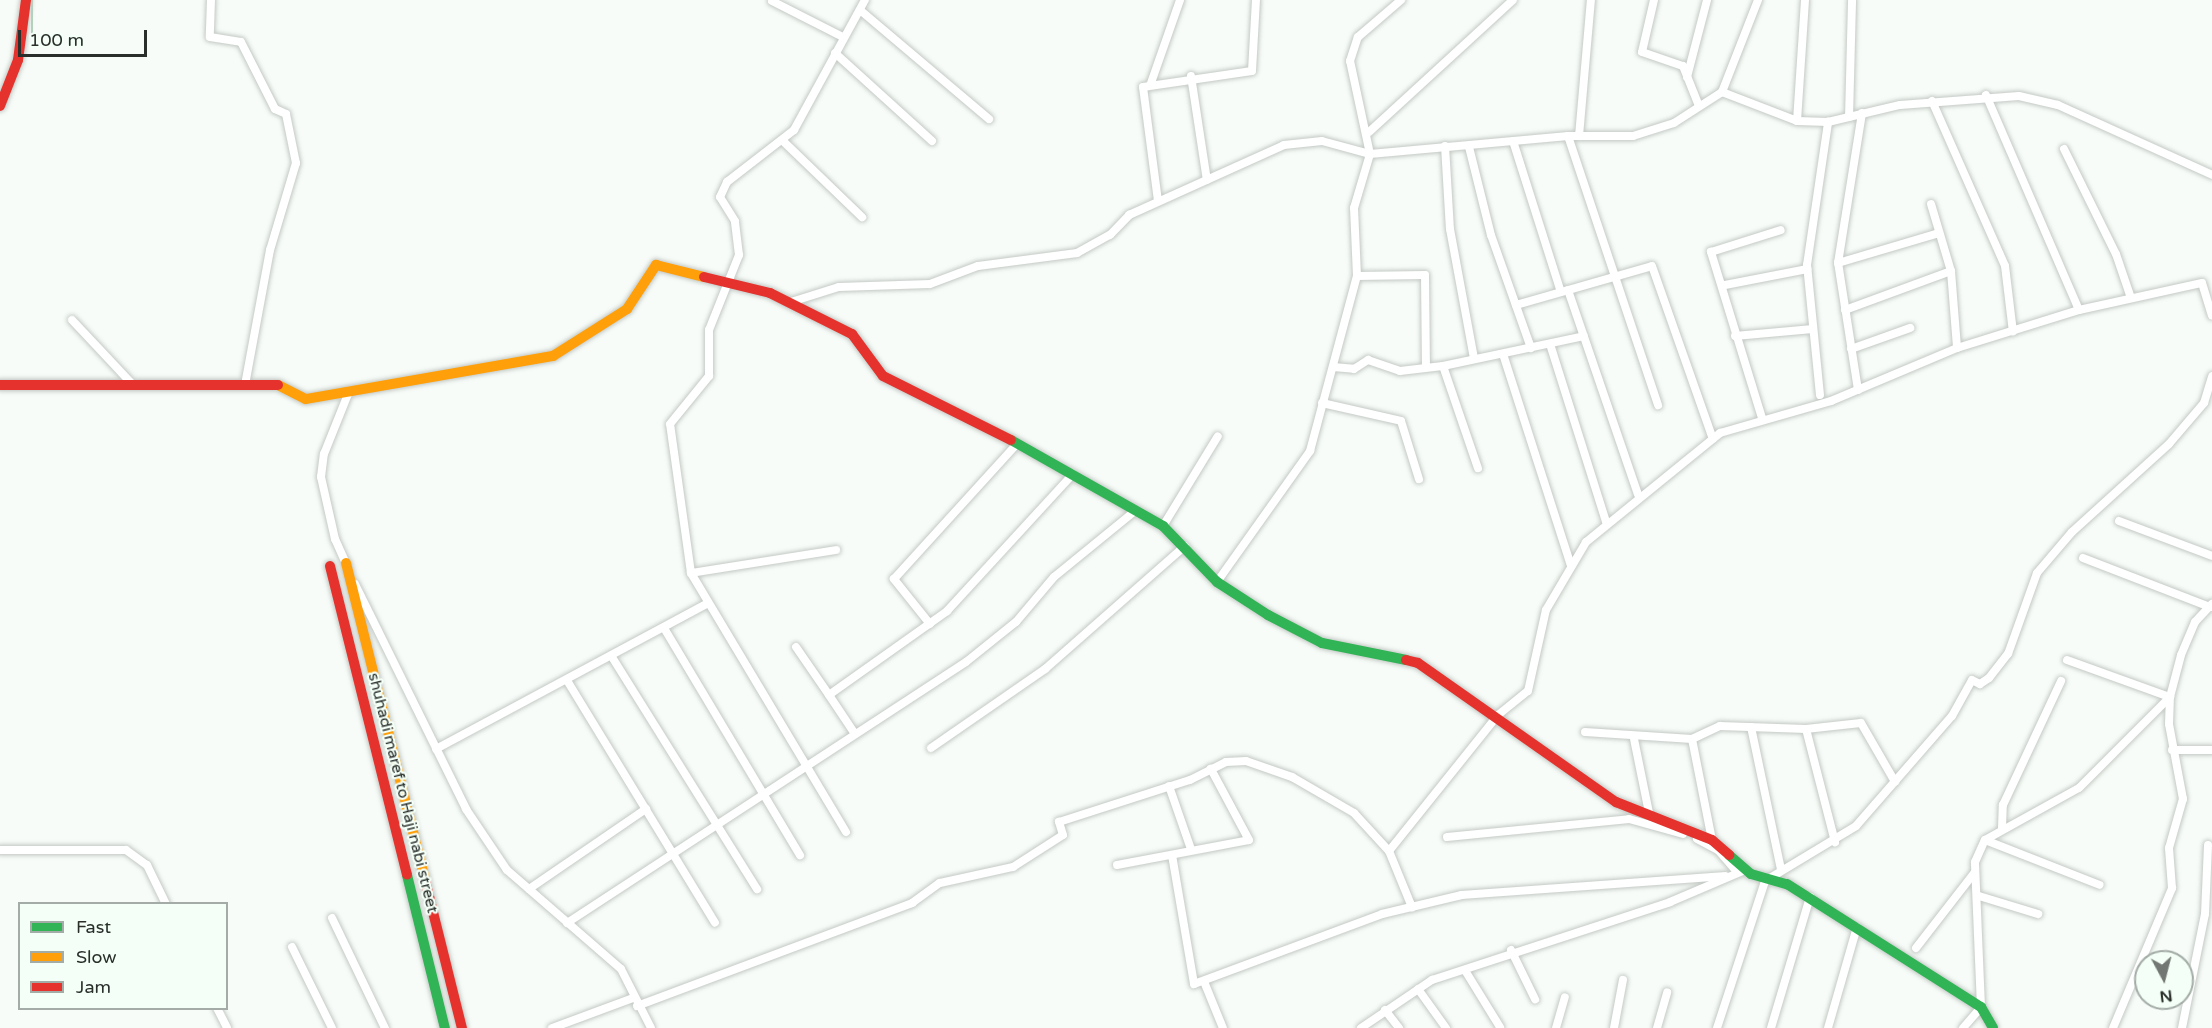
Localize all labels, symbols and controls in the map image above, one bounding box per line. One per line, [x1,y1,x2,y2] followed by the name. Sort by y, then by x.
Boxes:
[21,18,150,56] scale bar
[29,29,84,51] text: 100 m
[364,671,442,915] street label: shuhadi maref to Haji nabi street
[18,902,228,1010] legend
[76,916,111,938] text: Fast
[76,946,117,968] text: Slow
[2134,950,2194,1010] north arrow
[76,976,111,998] text: Jam
[2158,985,2174,1007] text: N

